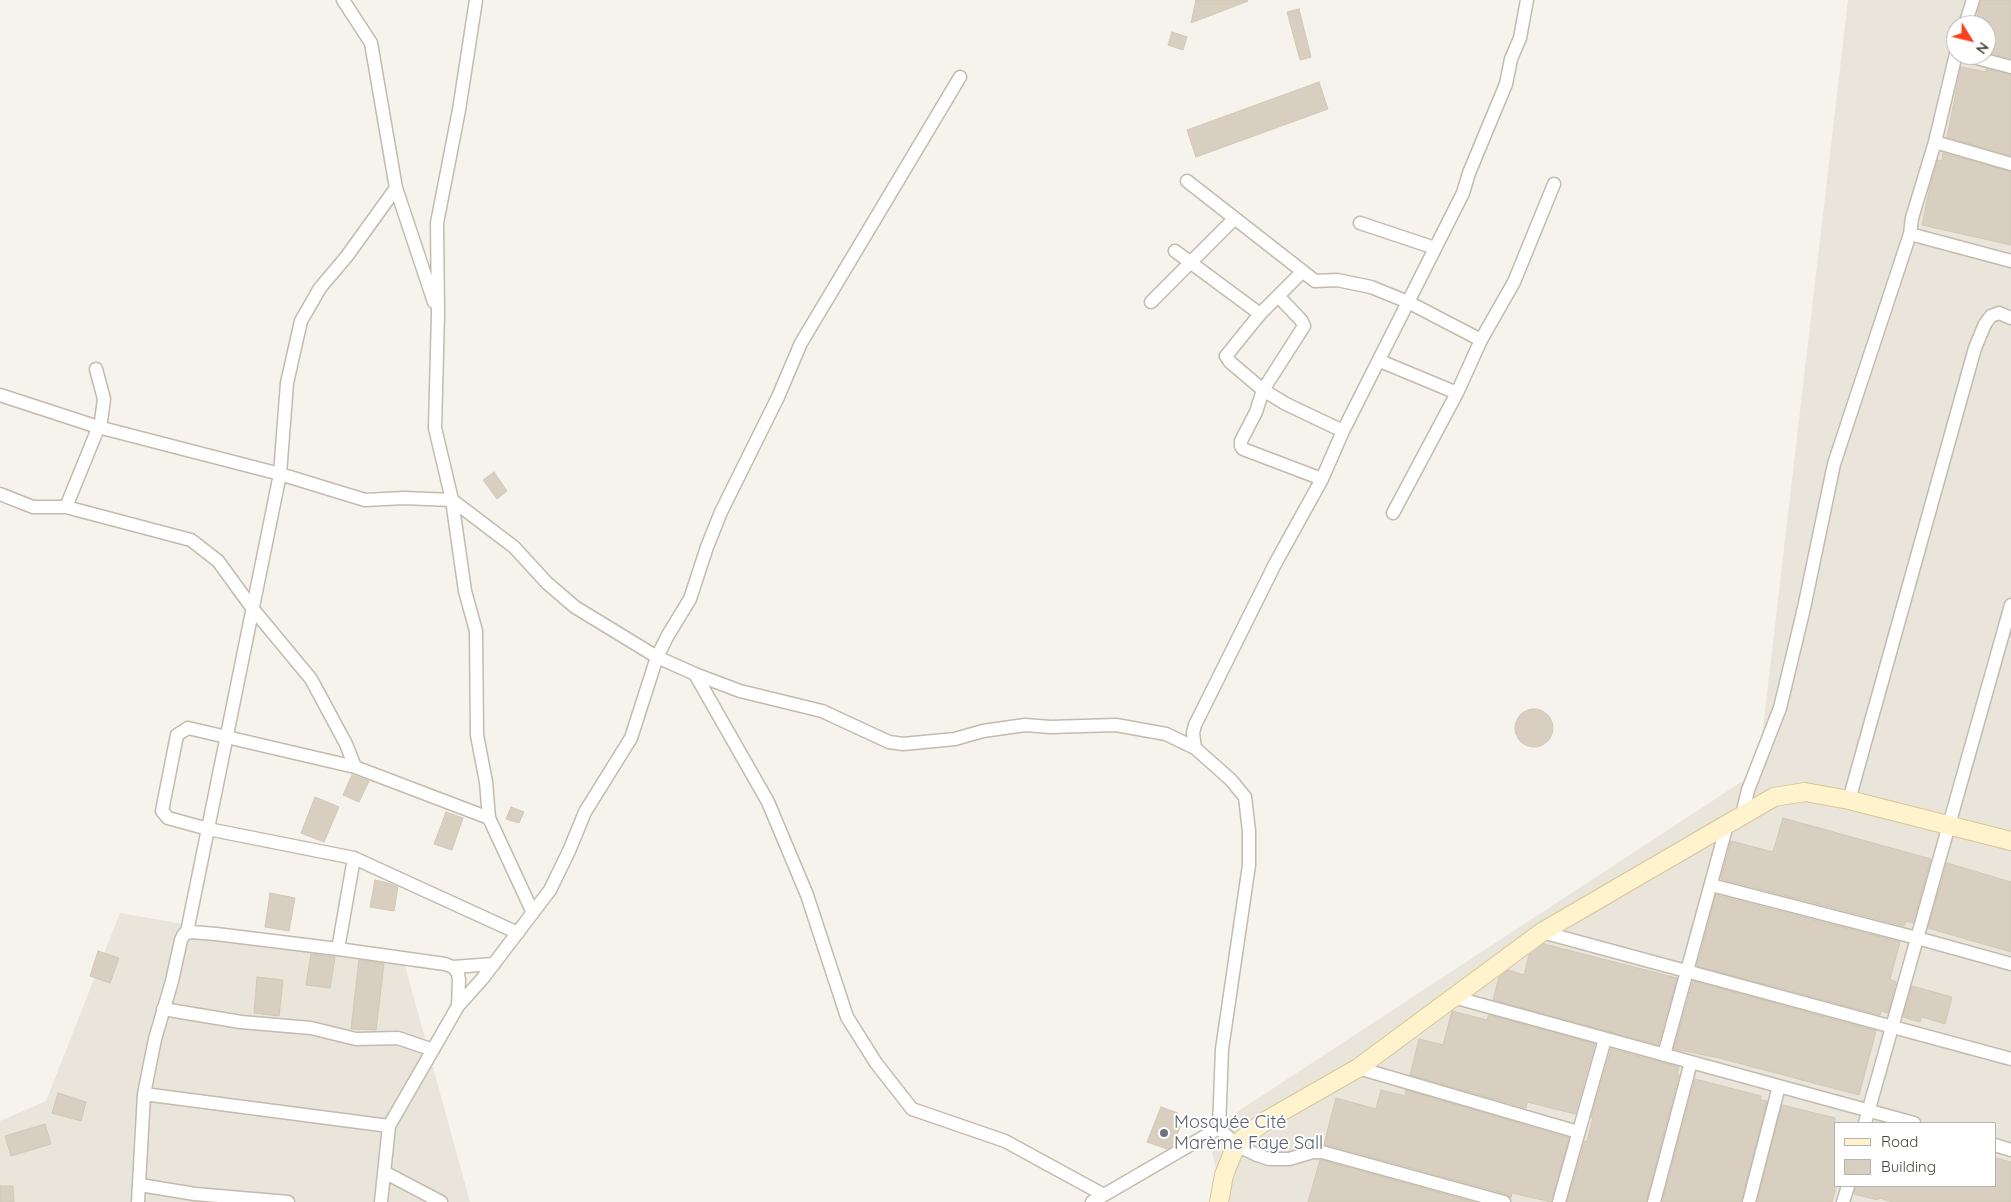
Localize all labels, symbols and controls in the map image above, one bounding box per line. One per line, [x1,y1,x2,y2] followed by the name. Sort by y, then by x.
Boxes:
[1946,15,1996,65] north arrow
[1972,39,1993,58] text: N
[1174,1112,1323,1154] place label: Mosquée Cité Marème Faye Sall
[1834,1122,1996,1187] legend
[1158,1127,1170,1139] marker: Mosquée Cité Marème Faye Sall
[1881,1132,1918,1151] text: Road
[1881,1157,1936,1176] text: Building

